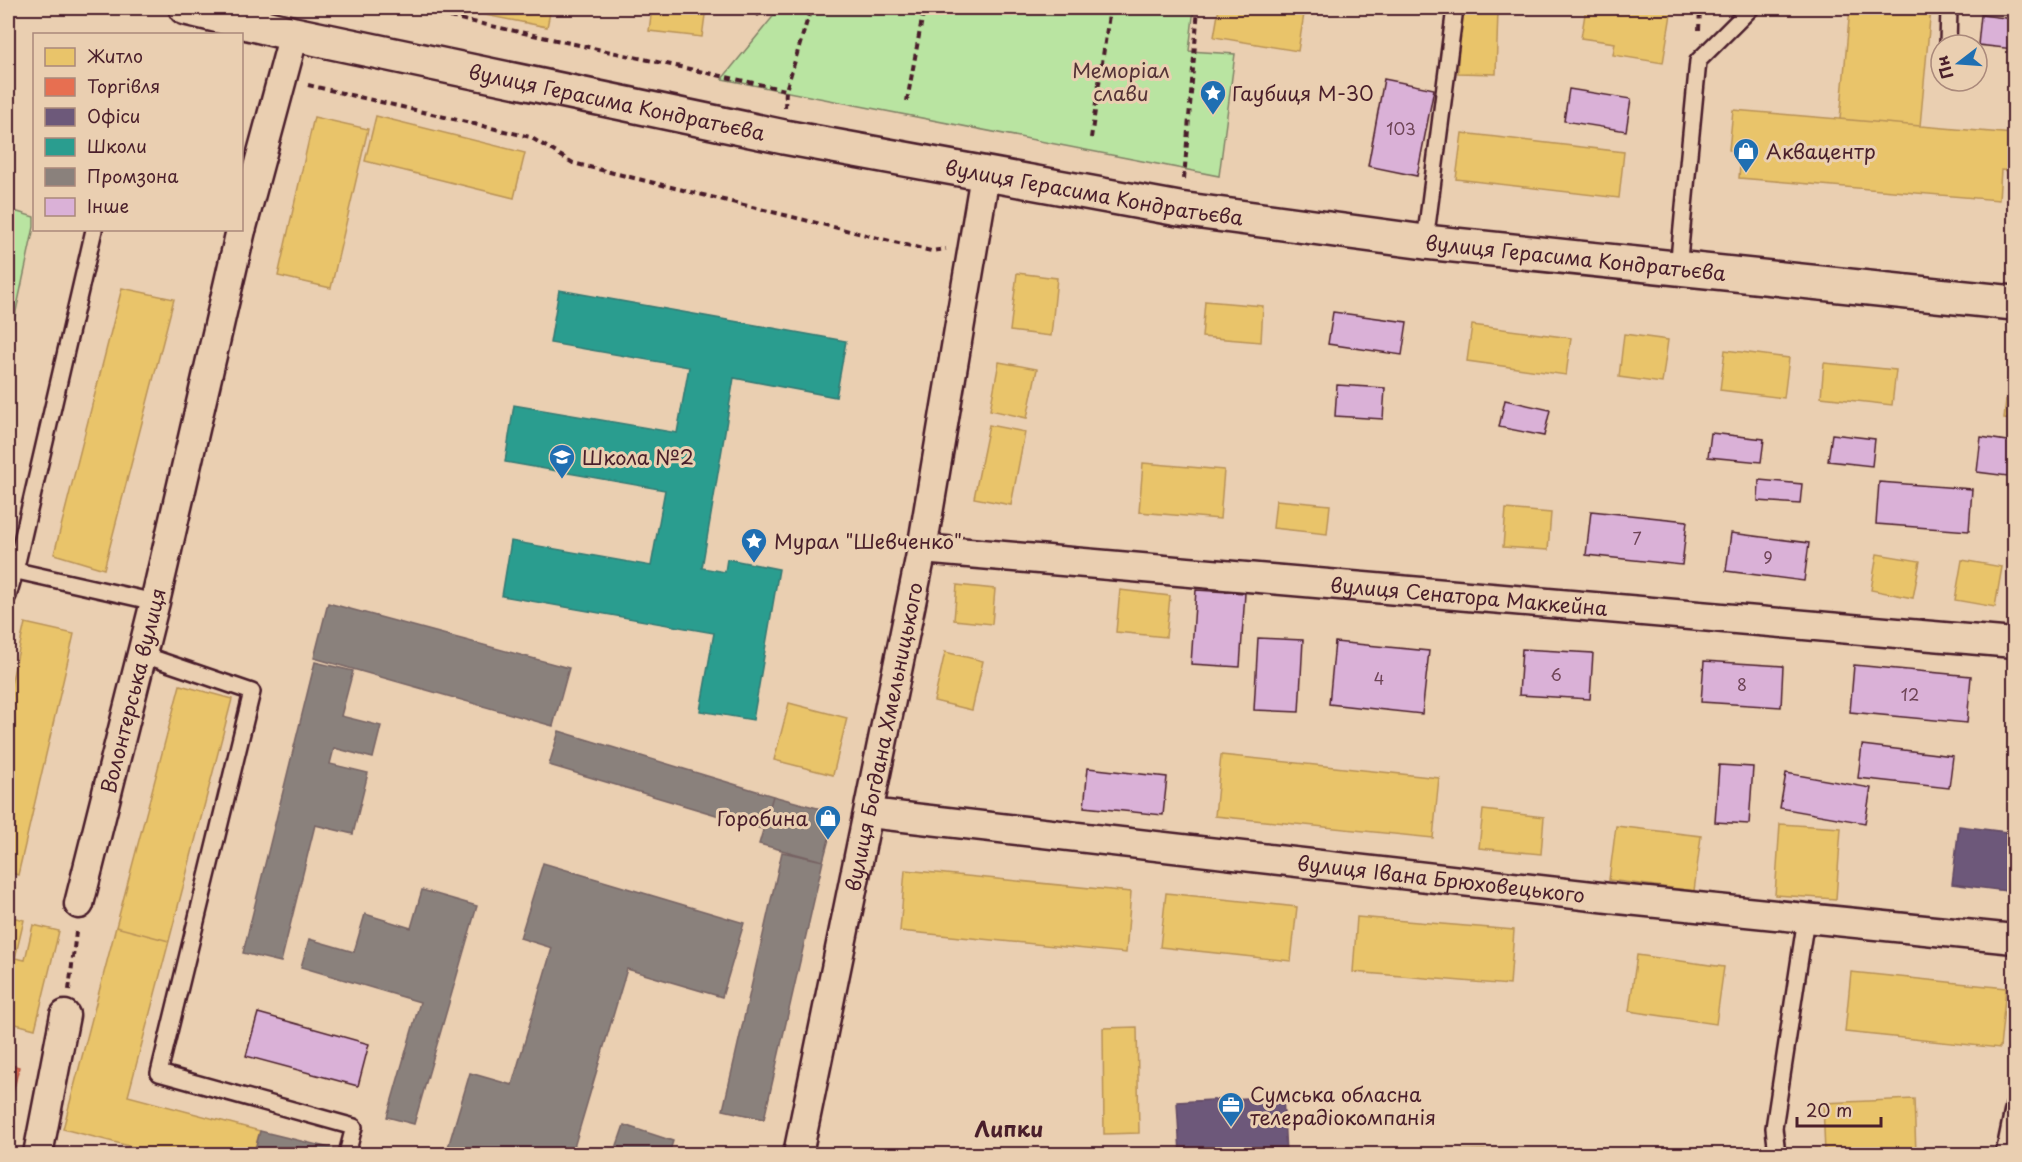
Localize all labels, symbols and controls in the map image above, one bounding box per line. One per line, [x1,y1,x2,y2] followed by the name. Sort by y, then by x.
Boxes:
[33,33,243,231] legend
[1929,33,1989,93] north arrow
[87,42,143,69] text: Житло
[1929,53,1959,82] text: Пн
[1072,55,1170,108] park label: Меморіал слави
[466,56,768,148] street label: вулиця Герасима Кондратьєва
[87,72,160,99] text: Торгівля
[1198,78,1228,116] place icon: Гаубиця М-30
[1232,78,1374,108] place label: Гаубиця М-30
[87,102,140,129] text: Офіси
[1386,116,1416,140] house number: 103
[87,132,147,159] text: Школи
[1731,136,1761,174] shop icon: Аквацентр
[1766,136,1876,166] place label: Аквацентр
[943,152,1246,233] street label: вулиця Герасима Кондратьєва
[87,162,179,189] text: Промзона
[87,192,129,219] text: Інше
[1424,227,1728,288] street label: вулиця Герасима Кондратьєва
[547,442,577,480] school or university icon: Школа №2
[582,442,694,472] place label: Школа №2
[739,526,769,564] place icon: Мурал "Шевченко"
[774,526,962,556] place label: Мурал "Шевченко"
[1632,526,1642,550] house number: 7
[1763,545,1773,569] house number: 9
[1329,569,1609,623] street label: вулиця Сенатора Маккейна
[837,580,930,894] street label: вулиця Богдана Хмельницького
[92,585,173,797] street label: Волонтерська вулиця
[1550,662,1562,686] house number: 6
[1374,666,1384,690] house number: 4
[1737,672,1747,696] house number: 8
[1901,682,1919,706] house number: 12
[717,803,808,833] place label: Горобина
[813,803,843,841] shop icon: Горобина
[1296,847,1587,910] street label: вулиця Івана Брюховецького
[1250,1079,1436,1132] place label: Сумська обласна телерадіокомпанія
[1216,1090,1246,1128] office icon: Сумська обласна телерадіокомпанія
[1797,1090,1881,1128] scale bar
[1806,1096,1852,1123] text: 20 m
[975,1112,1043,1144] district label: Липки

